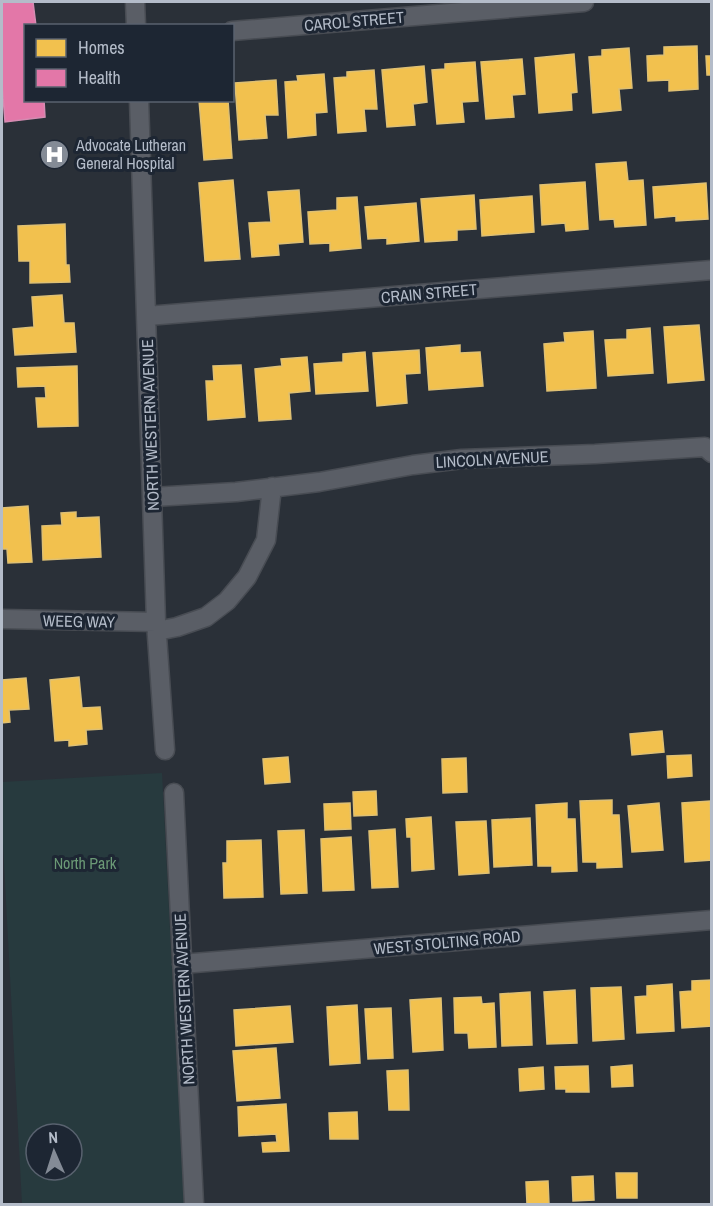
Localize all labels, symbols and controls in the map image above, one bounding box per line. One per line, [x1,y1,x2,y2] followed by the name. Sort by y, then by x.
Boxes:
[303,6,405,36] street label: CAROL STREET
[24,24,234,102] legend
[78,35,125,60] text: Homes
[78,65,121,90] text: Health
[75,134,186,174] place label: Advocate Lutheran General Hospital
[39,138,71,170] hospital icon: Advocate Lutheran General Hospital
[380,278,478,308] street label: CRAIN STREET
[136,339,164,511] street label: NORTH WESTERN AVENUE
[435,445,549,473] street label: LINCOLN AVENUE
[43,609,116,633] street label: WEEG WAY
[54,852,117,874] park label: North Park
[169,913,199,1085] street label: NORTH WESTERN AVENUE
[373,925,521,959] street label: WEST STOLTING ROAD
[24,1122,84,1182] north arrow
[48,1126,59,1148] text: N

